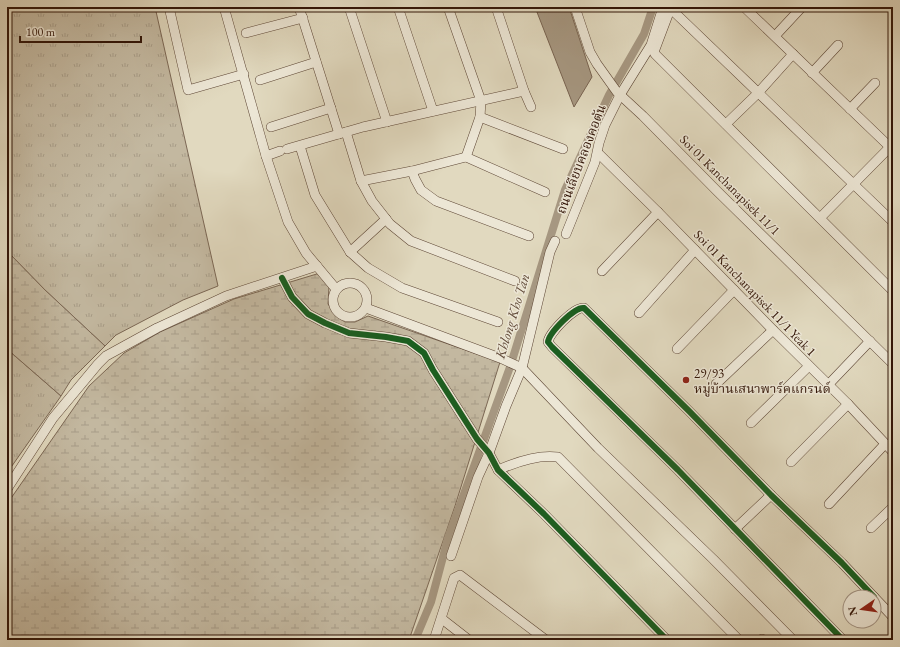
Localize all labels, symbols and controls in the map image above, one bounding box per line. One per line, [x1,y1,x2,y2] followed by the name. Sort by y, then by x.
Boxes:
[20,18,141,44] scale bar
[26,24,56,40] text: 100 m
[552,101,610,216] street label: ถนนเลียบคลองคอตัน
[676,131,784,239] street label: Soi 01 Kanchanapisek 11/1
[690,226,820,360] street label: Soi 01 Kanchanapisek 11/1 Yeak 1
[490,271,533,362] water label: Khlong Kho Tan
[694,365,831,397] place label: 29/93 หมู่บ้านเสนาพาร์คแกรนด์
[681,375,691,385] marker: 29/93 หมู่บ้านเสนาพาร์คแกรนด์
[842,589,882,629] north arrow
[844,605,860,617] text: N

